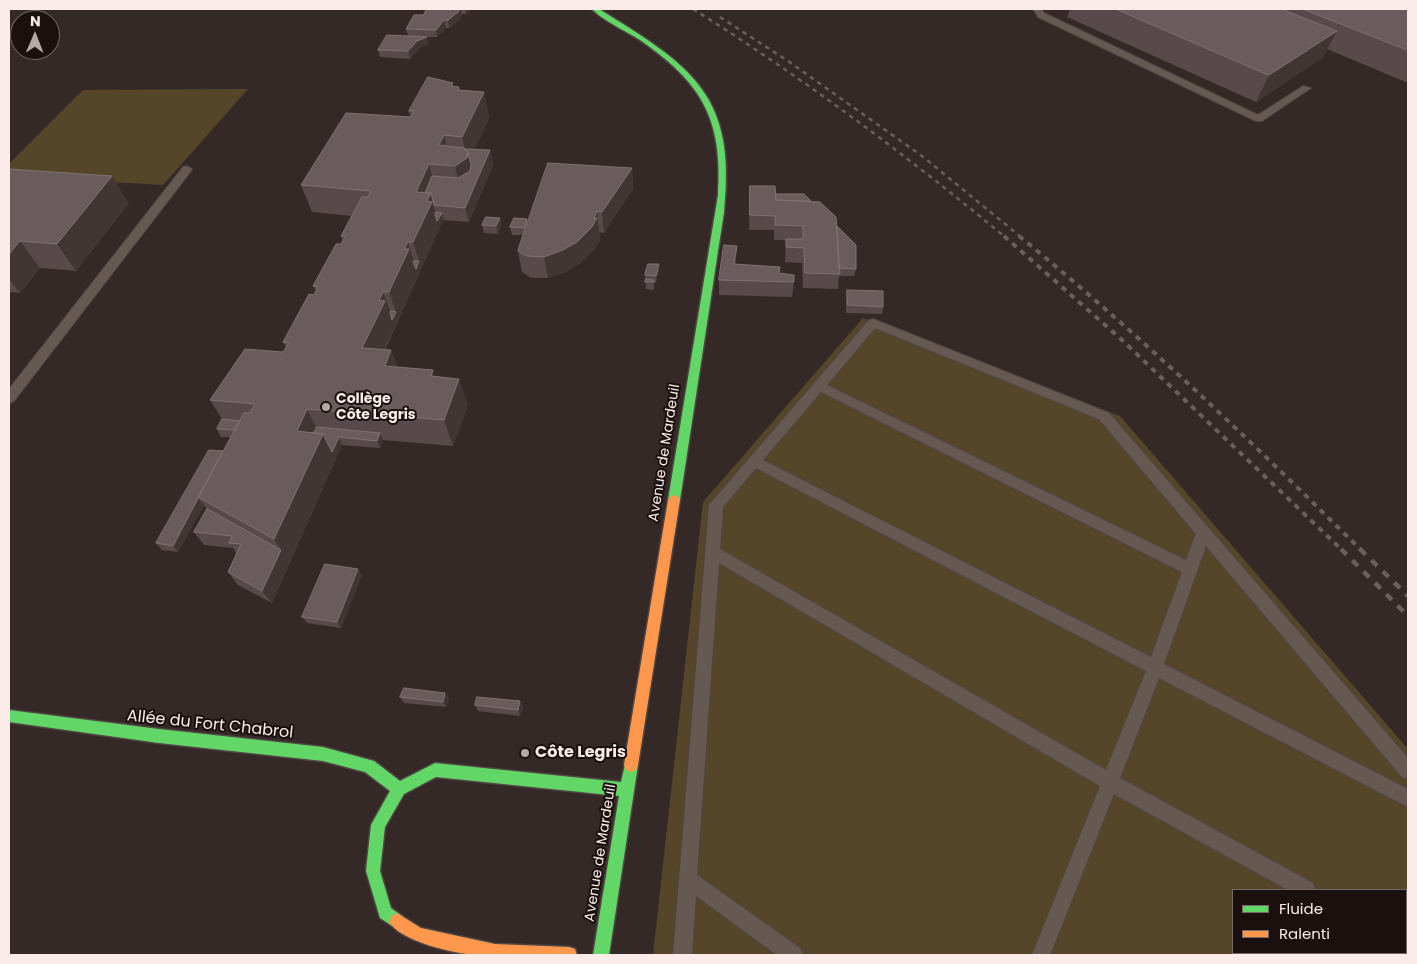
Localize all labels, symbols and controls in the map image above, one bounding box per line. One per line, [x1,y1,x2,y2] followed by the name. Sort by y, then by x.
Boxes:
[10,10,60,60] north arrow
[30,11,41,31] text: N
[646,383,684,523] street label: Avenue de Mardeuil
[336,391,416,424] place label: Collège Côte Legris
[320,401,332,413] marker: Collège Côte Legris
[126,707,294,743] street label: Allée du Fort Chabrol
[535,743,626,763] place label: Côte Legris
[519,747,531,759] marker: Côte Legris
[582,783,620,923] street label: Avenue de Mardeuil
[1232,889,1407,954] legend
[1279,898,1323,919] text: Fluide
[1279,923,1330,944] text: Ralenti

